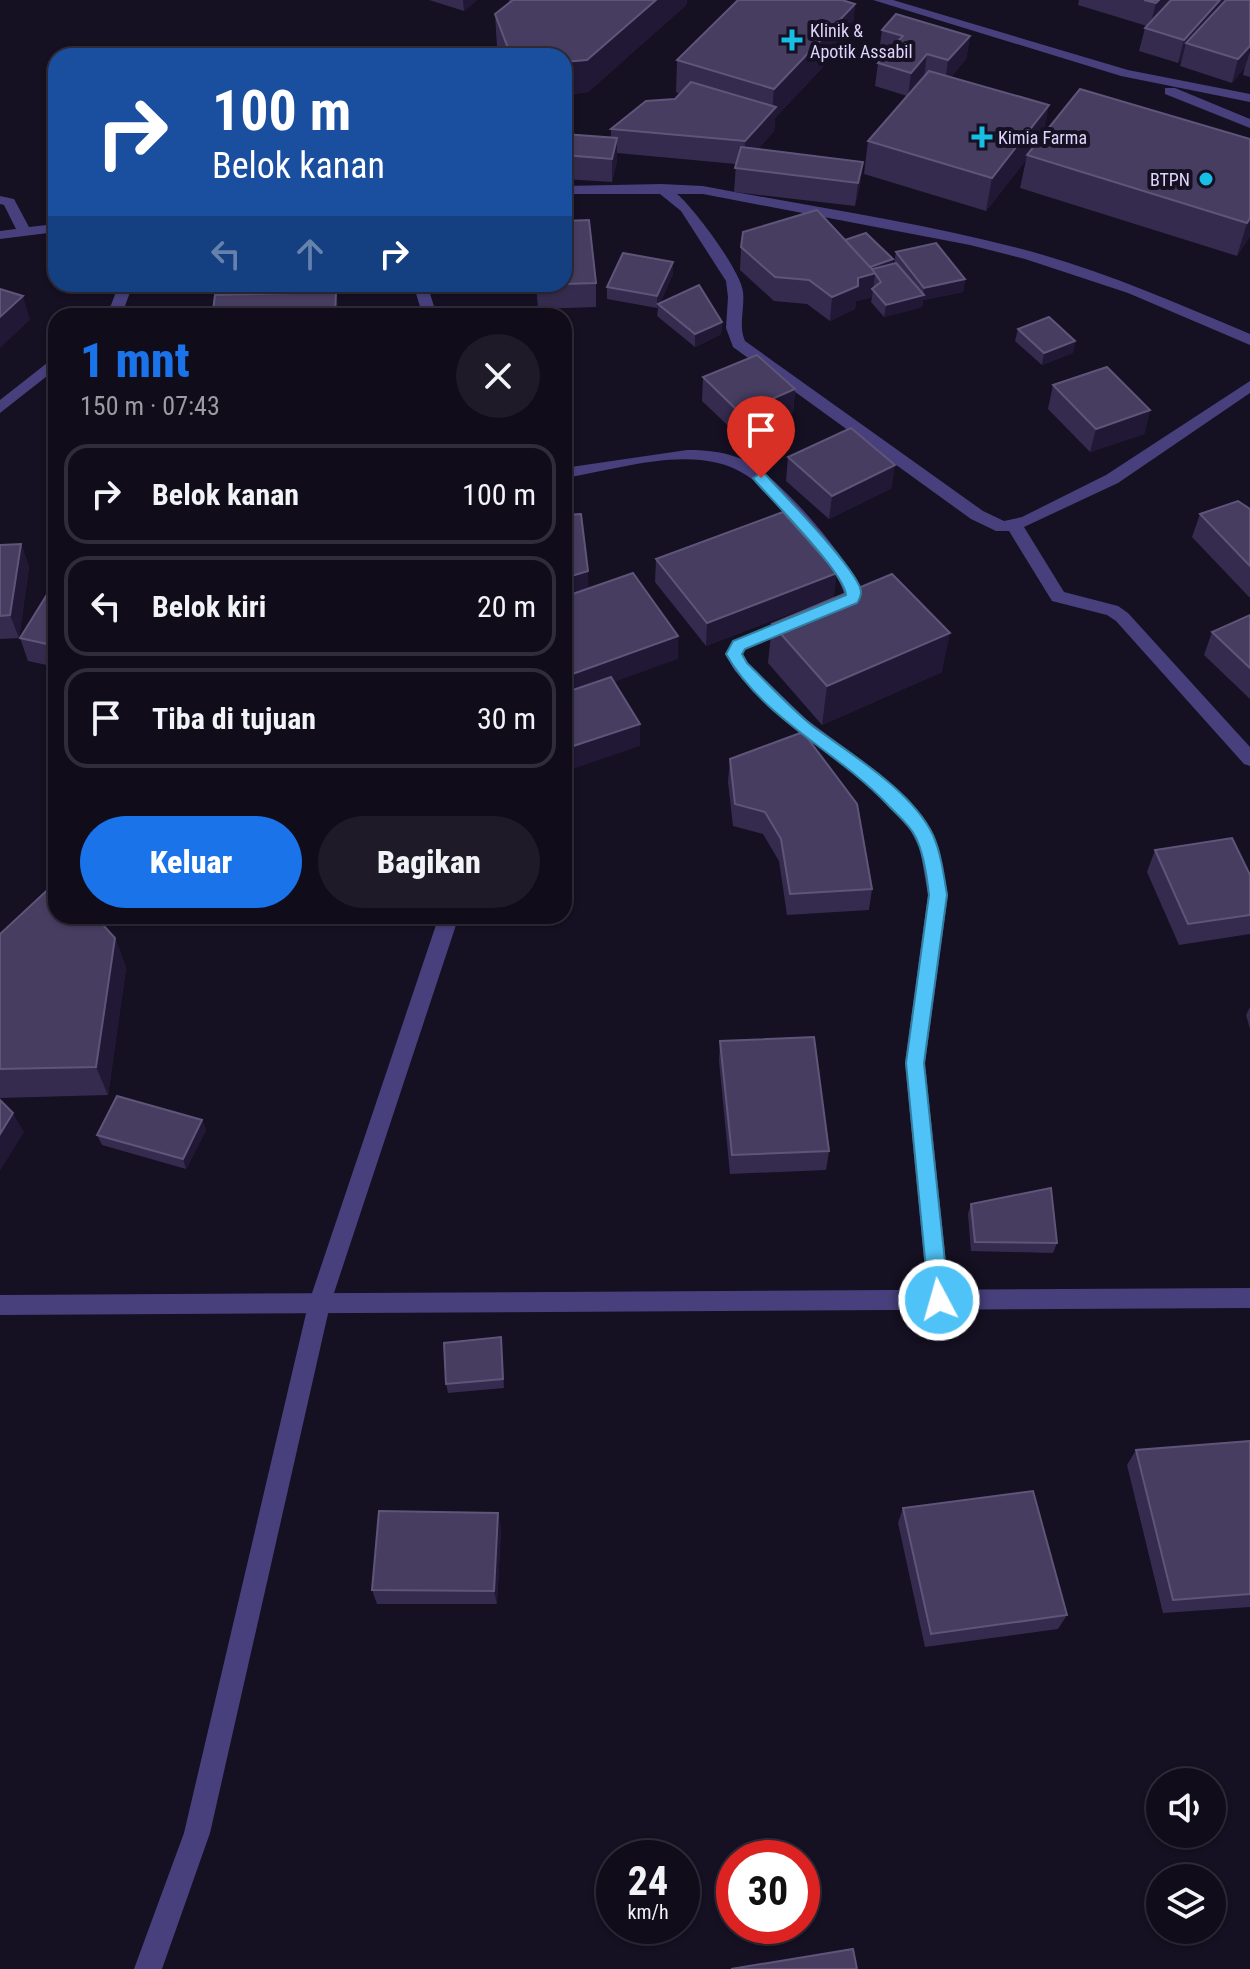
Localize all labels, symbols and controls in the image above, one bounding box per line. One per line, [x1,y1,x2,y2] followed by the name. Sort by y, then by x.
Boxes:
[810,20,913,62] place label: Klinik & Apotik Assabil
[781,29,803,51] marker: Klinik & Apotik Assabil
[212,78,351,144] text: 100 m
[80,80,184,184] icon: right
[998,127,1087,148] place label: Kimia Farma
[973,128,991,146] marker: Kimia Farma
[212,145,385,187] text: Belok kanan
[1150,169,1190,190] place label: BTPN
[1197,170,1215,188] marker: BTPN
[204,232,248,276] icon: left
[288,232,332,276] icon: ahead
[372,232,416,276] icon: right
[80,332,190,389] text: 1 mnt
[456,334,540,418] button: close
[80,391,220,421] text: 150 m · 07:43
[727,396,795,478] pin
[739,408,783,452] icon: arrive
[84,472,128,516] icon: right
[152,477,299,512] text: Belok kanan
[462,477,536,512] text: 100 m
[84,584,128,628] icon: left
[152,589,266,624] text: Belok kiri
[477,589,536,624] text: 20 m
[84,696,128,740] icon: arrive
[152,701,316,736] text: Tiba di tujuan
[477,701,536,736] text: 30 m
[80,816,302,908] button: Keluar
[318,816,540,908] button: Bagikan
[897,1258,981,1342] position arrow
[1146,1768,1226,1944] map controls
[1146,1768,1226,1848] button: sound
[716,1840,820,1944] speed limit sign: 30
[628,1858,668,1905] text: 24
[1146,1864,1226,1944] button: layers
[627,1900,669,1924] text: km/h

